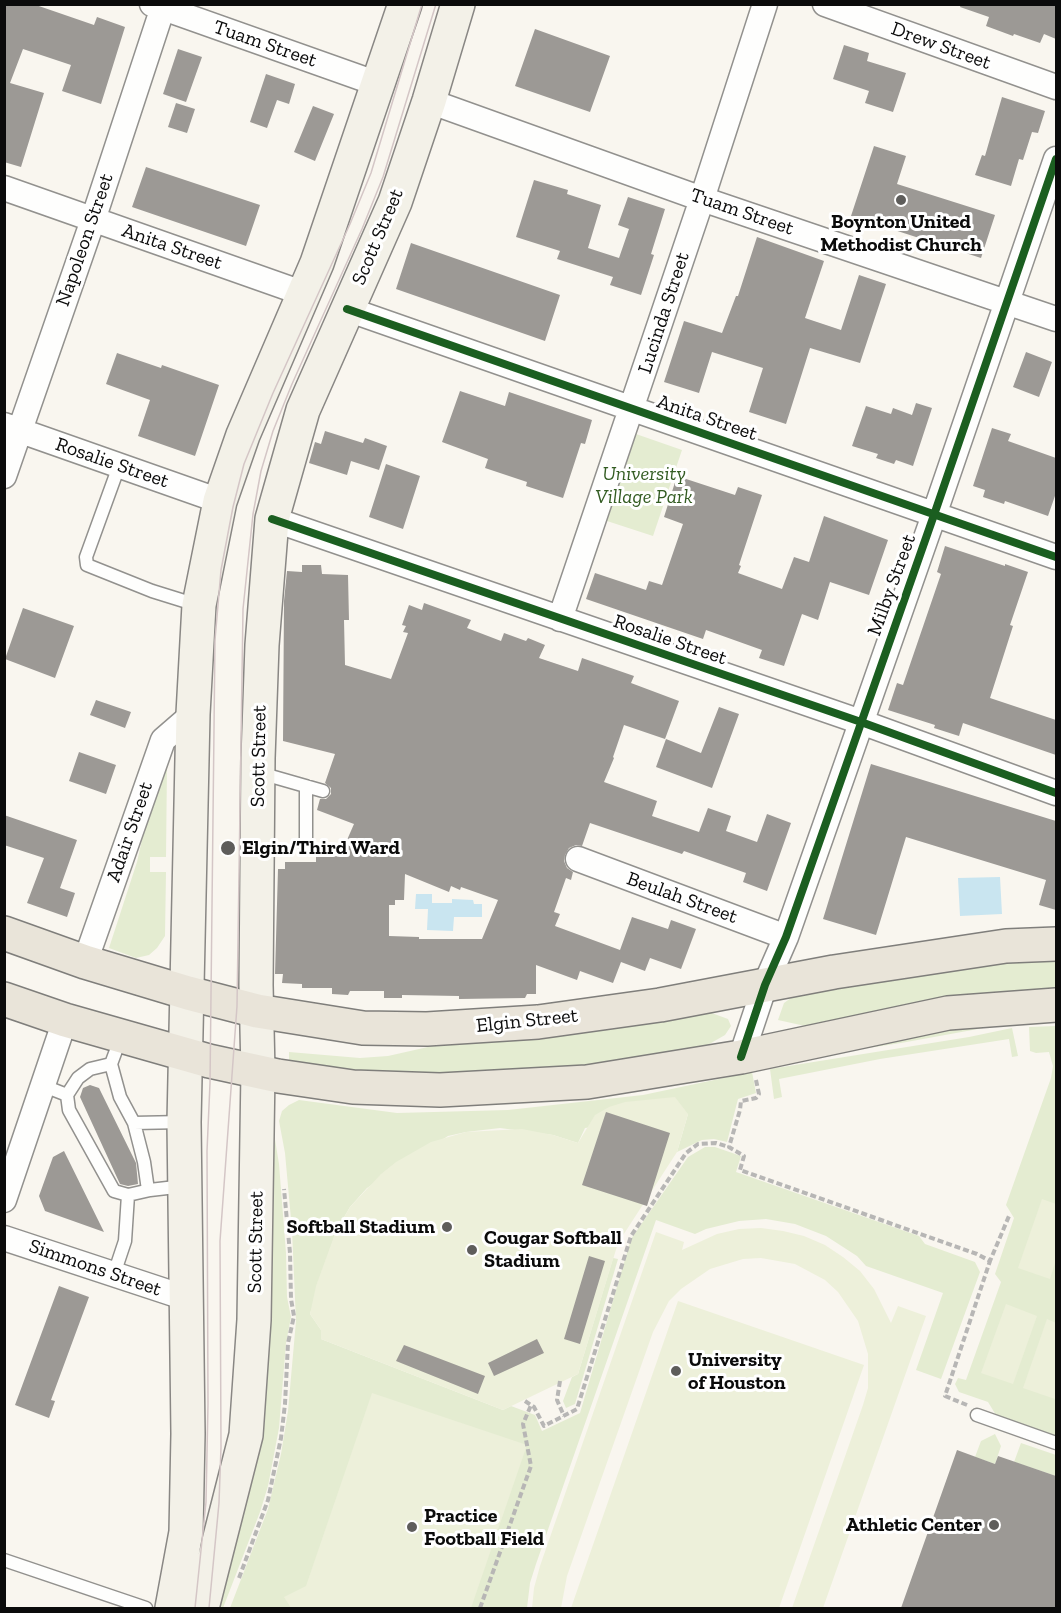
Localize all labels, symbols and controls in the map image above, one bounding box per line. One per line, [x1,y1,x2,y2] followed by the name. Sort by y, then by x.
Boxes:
[210,15,320,73] street label: Tuam Street
[888,17,994,75] street label: Drew Street
[51,170,119,310] street label: Napoleon Street
[687,183,797,241] street label: Tuam Street
[347,185,409,289] street label: Scott Street
[894,193,908,207] marker: Boynton United Methodist Church
[820,210,982,257] place label: Boynton United Methodist Church
[119,219,225,275] street label: Anita Street
[633,249,695,377] street label: Lucinda Street
[654,390,760,446] street label: Anita Street
[52,432,172,494] street label: Rosalie Street
[595,462,693,509] park label: University Village Park
[863,531,921,639] street label: Milby Street
[610,609,730,671] street label: Rosalie Street
[246,705,272,807] street label: Scott Street
[102,779,158,885] street label: Adair Street
[242,836,400,860] place label: Elgin/Third Ward
[219,839,237,857] marker: Elgin/Third Ward
[623,867,741,929] street label: Beulah Street
[475,1004,579,1038] street label: Elgin Street
[243,1191,269,1293] street label: Scott Street
[286,1215,435,1239] place label: Softball Stadium
[440,1220,454,1234] marker: Softball Stadium
[484,1226,622,1273] place label: Cougar Softball Stadium
[26,1234,164,1302] street label: Simmons Street
[465,1243,479,1257] marker: Cougar Softball Stadium
[688,1348,786,1395] place label: University of Houston
[669,1364,683,1378] marker: University of Houston
[424,1504,544,1551] place label: Practice Football Field
[846,1513,982,1537] place label: Athletic Center
[987,1518,1001,1532] marker: Athletic Center
[405,1520,419,1534] marker: Practice Football Field

